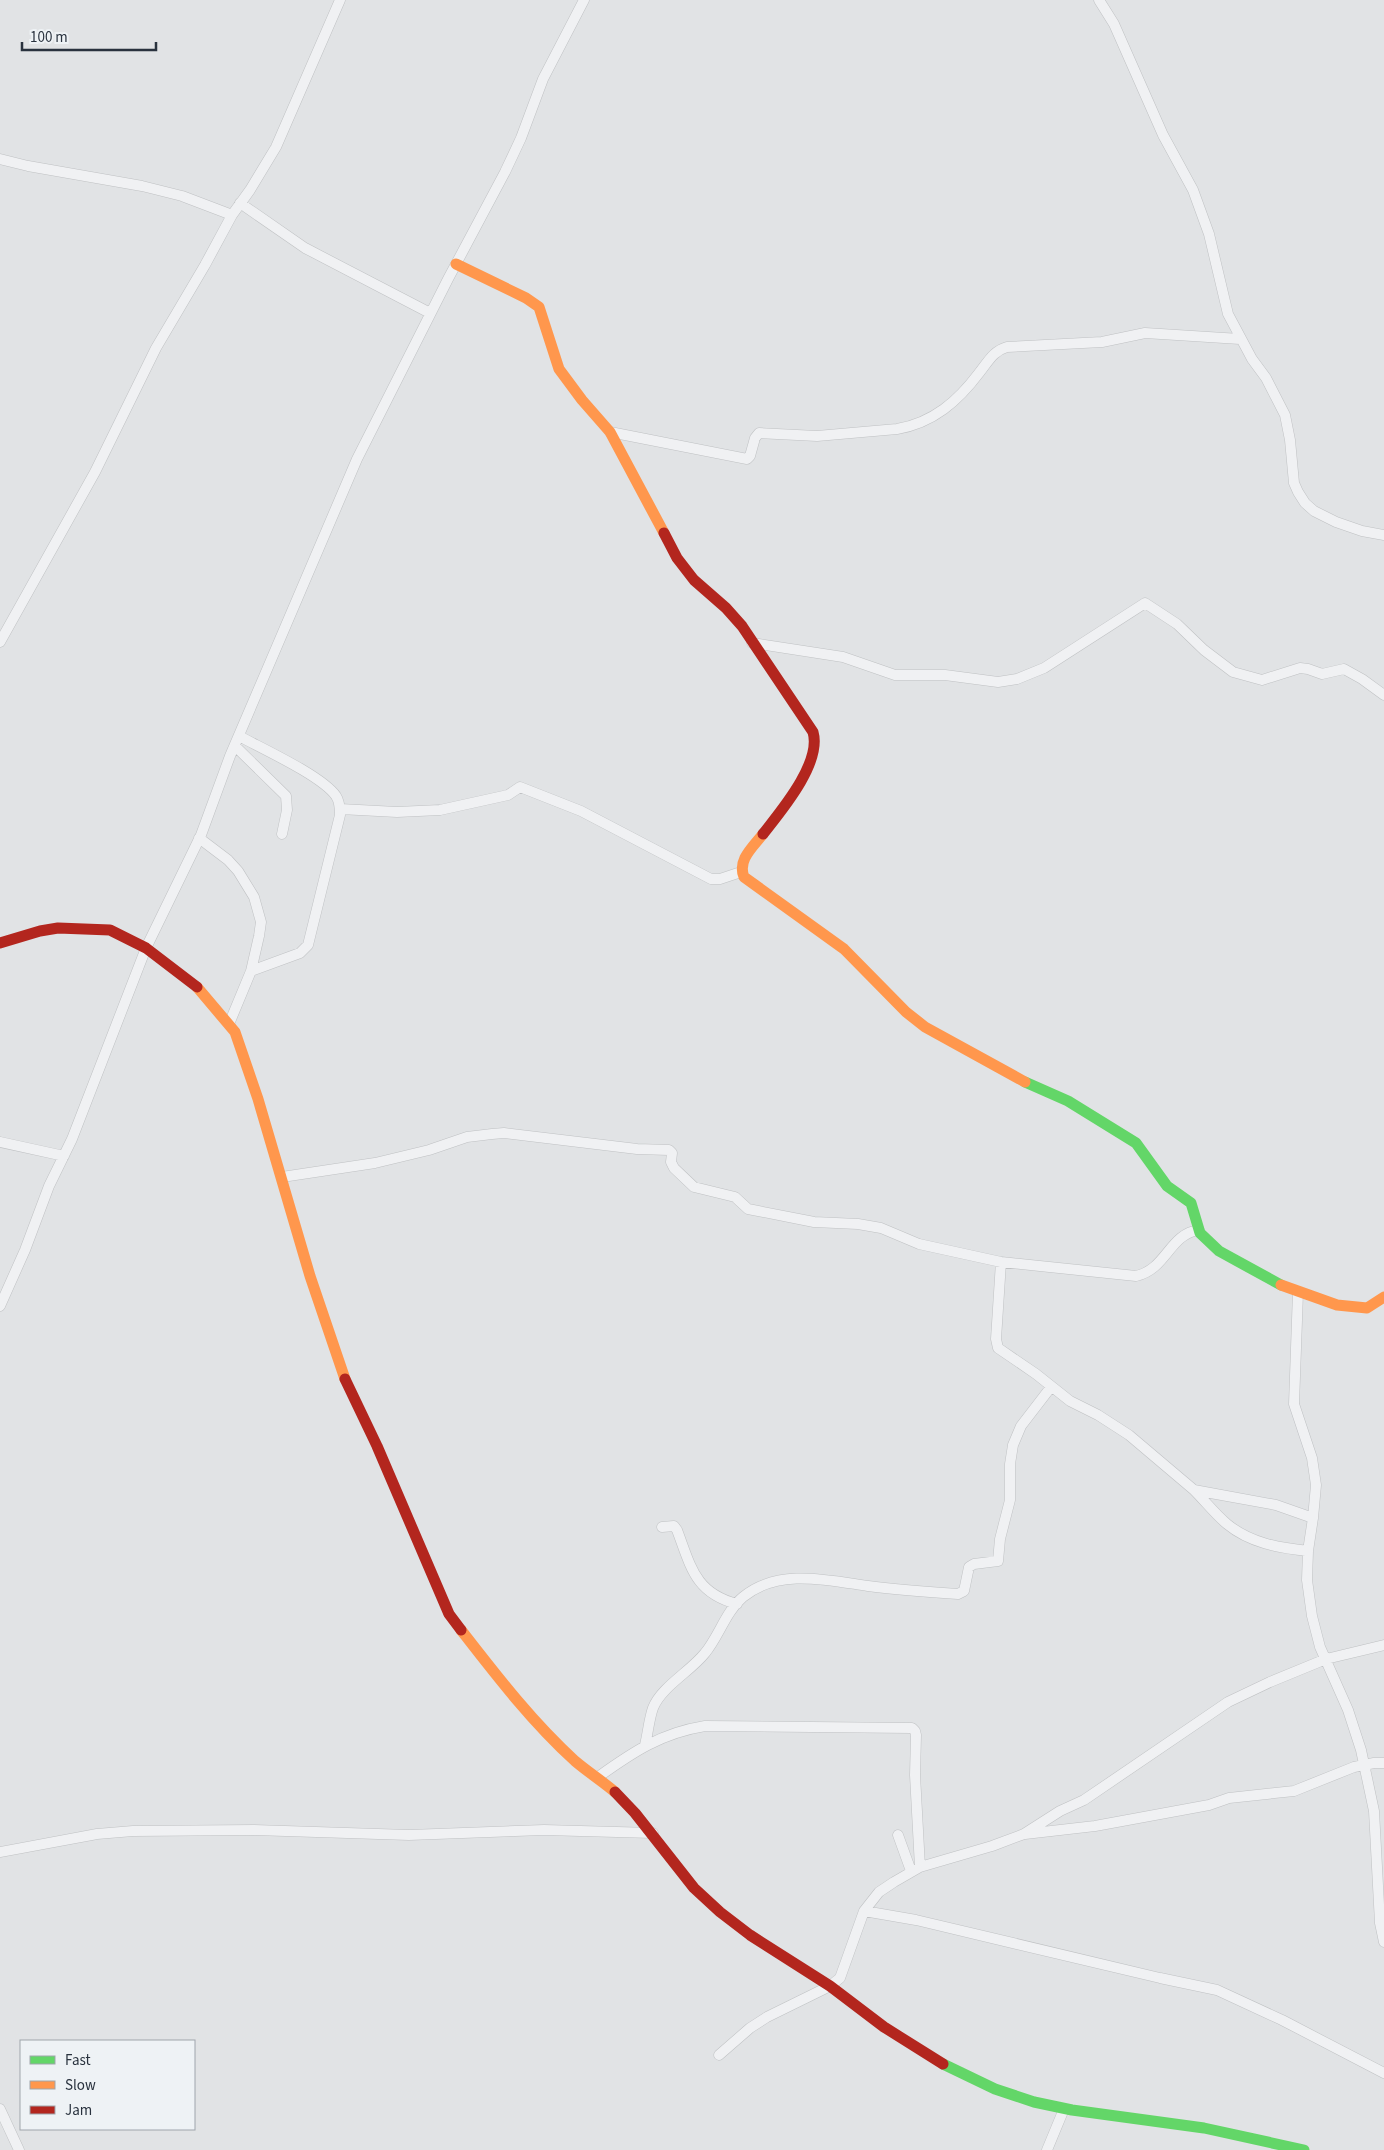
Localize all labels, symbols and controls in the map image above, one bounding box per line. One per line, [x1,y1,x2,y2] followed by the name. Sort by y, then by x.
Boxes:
[22,20,156,52] scale bar
[30,27,68,48] text: 100 m
[20,2040,195,2130] legend
[65,2050,91,2071] text: Fast
[65,2075,96,2096] text: Slow
[65,2100,92,2121] text: Jam

